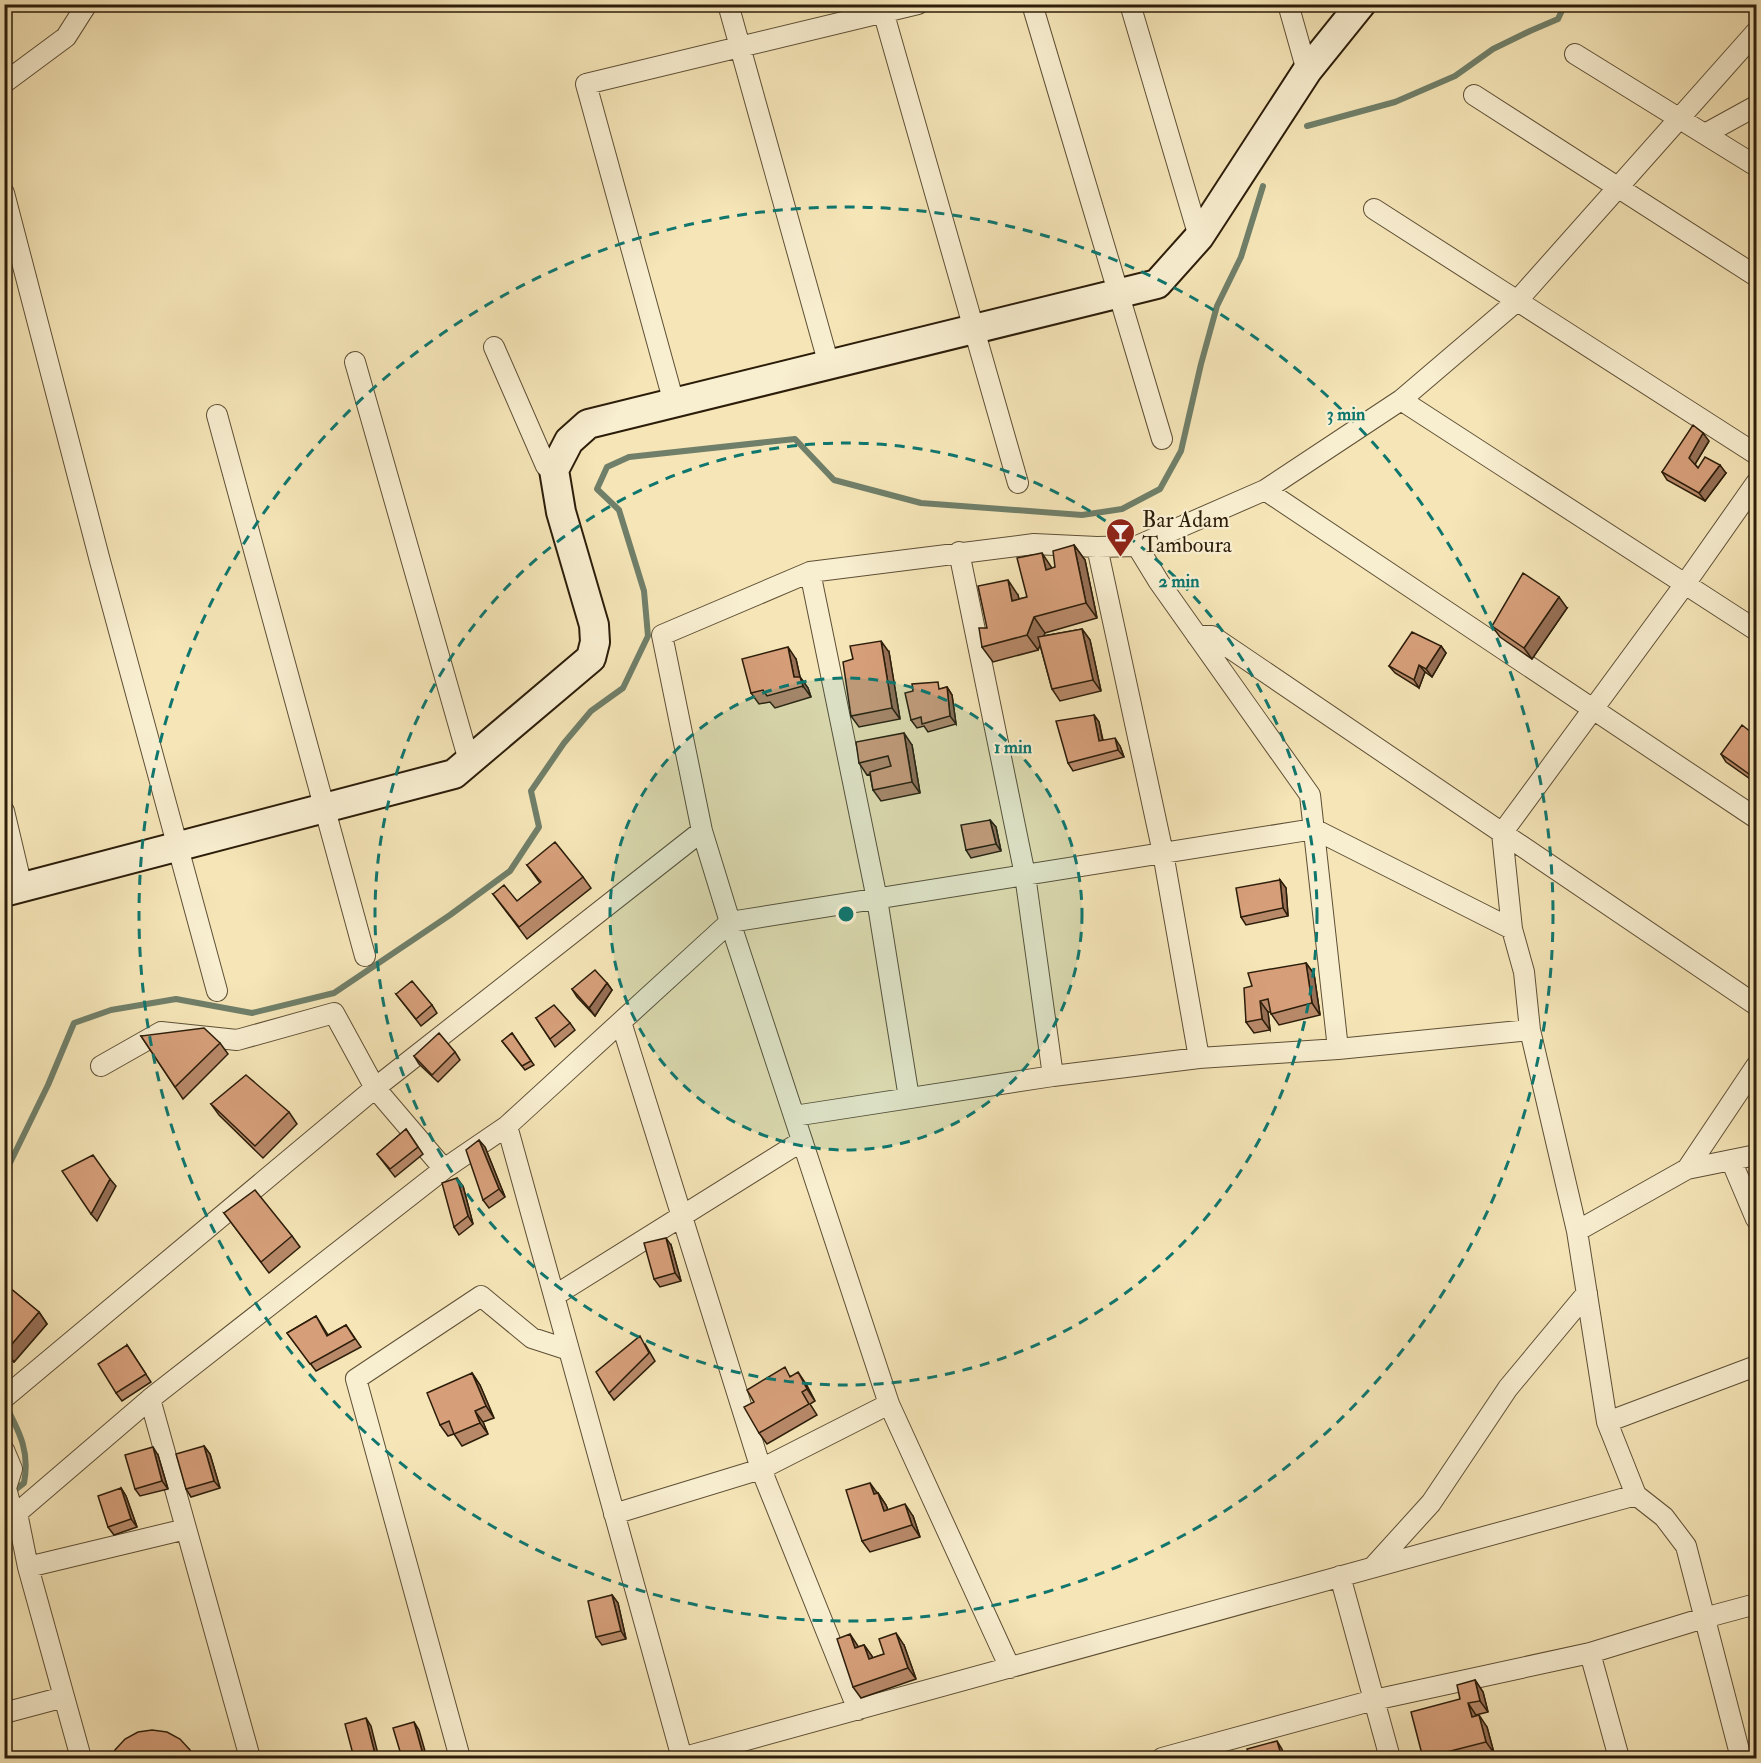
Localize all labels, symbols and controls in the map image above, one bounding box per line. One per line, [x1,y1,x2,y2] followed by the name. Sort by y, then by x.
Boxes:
[1327,403,1366,426] text: 3 min
[1142,506,1233,559] place label: Bar Adam Tamboura
[1105,516,1137,558] bar icon: Bar Adam Tamboura
[1159,570,1200,593] text: 2 min
[994,736,1033,759] text: 1 min
[836,904,856,924] centre of rings

